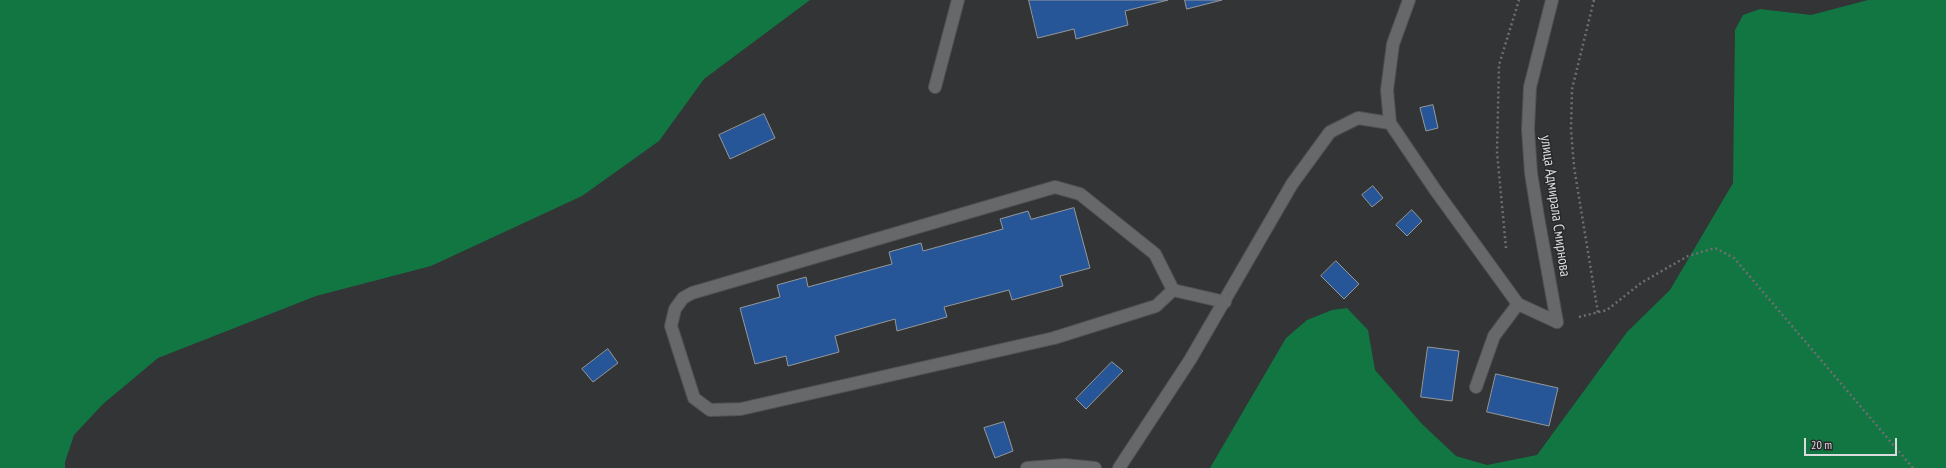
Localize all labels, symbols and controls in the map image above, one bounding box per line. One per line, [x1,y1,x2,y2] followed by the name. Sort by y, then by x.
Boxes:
[1536,134,1574,278] street label: улица Адмирала Смирнова
[1806,430,1899,456] scale bar
[1811,437,1832,452] text: 20 m

